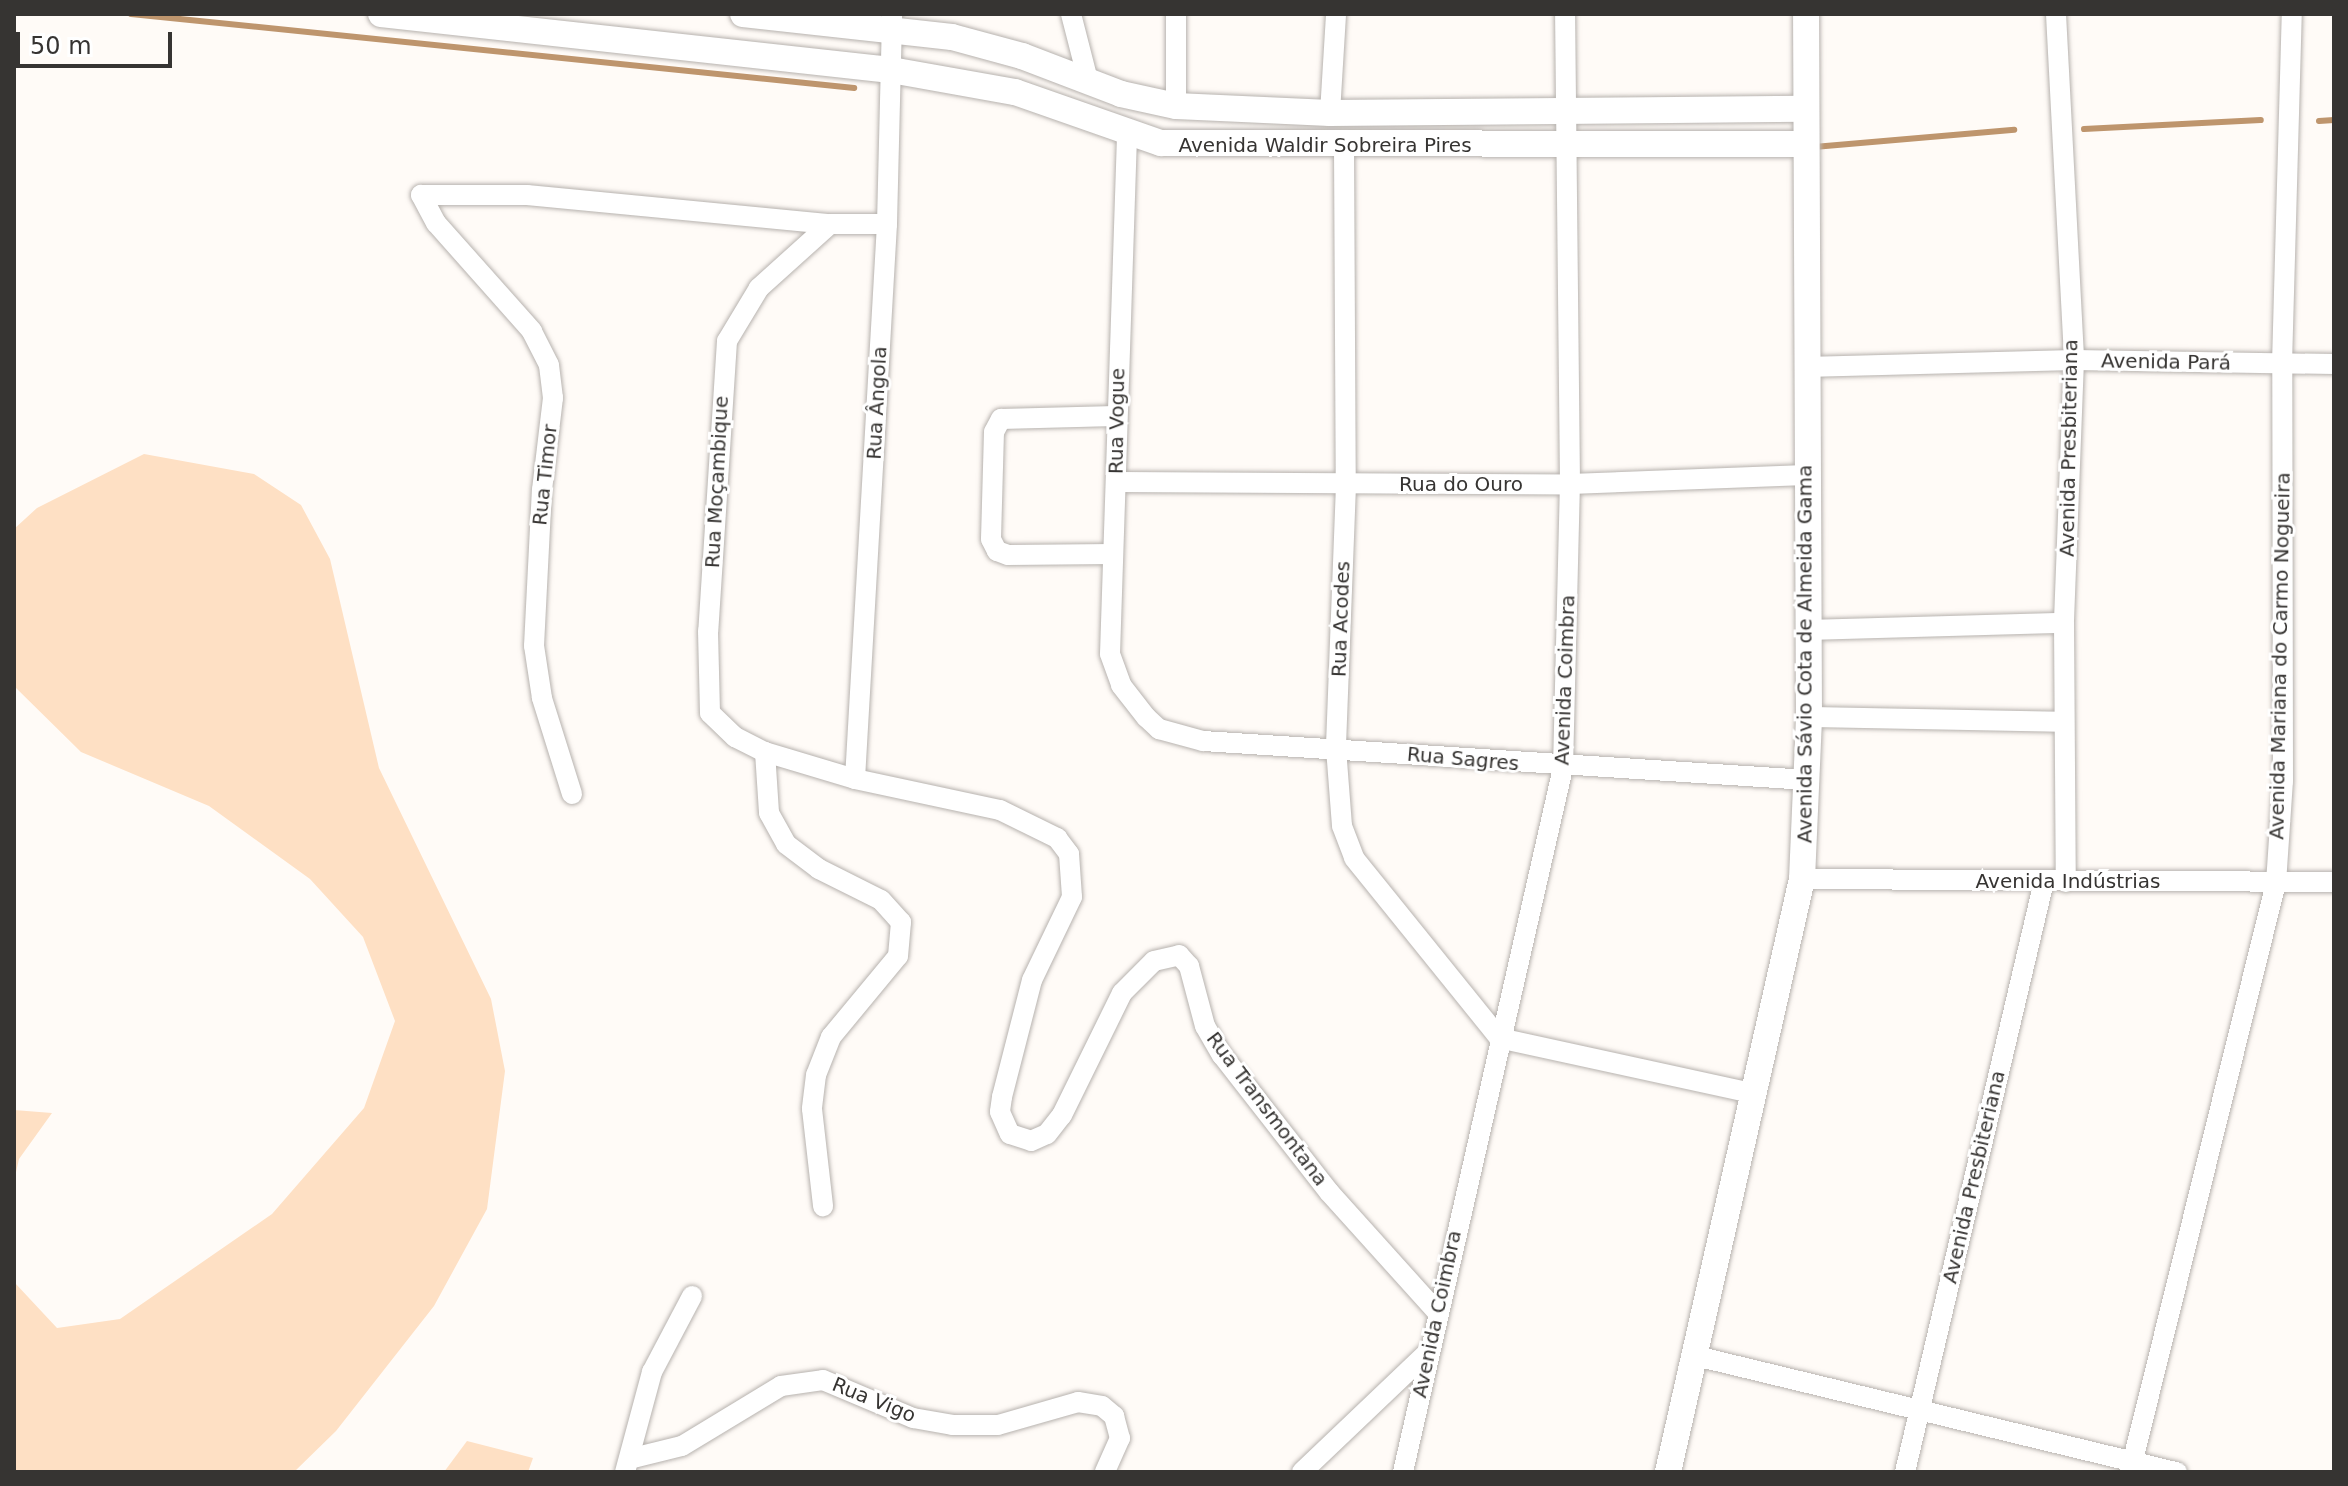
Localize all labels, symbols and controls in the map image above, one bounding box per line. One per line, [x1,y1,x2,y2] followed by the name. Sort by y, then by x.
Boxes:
[20,16,176,66] scale bar
[30,32,92,60] text: 50 m
[1178,133,1472,157] street label: Avenida Waldir Sobreira Pires
[2055,339,2083,557] street label: Avenida Presbiteriana
[862,346,892,460] street label: Rua Ângola
[2101,349,2231,375] street label: Avenida Pará
[1104,368,1130,474] street label: Rua Vogue
[701,395,733,569] street label: Rua Moçambique
[528,423,562,527] street label: Rua Timor
[1793,465,1817,843] street label: Avenida Sávio Cota de Almeida Gama
[1399,472,1523,496] street label: Rua do Ouro
[2265,472,2295,840] street label: Avenida Mariana do Carmo Nogueira
[1327,560,1355,678] street label: Rua Acodes
[1550,594,1580,766] street label: Avenida Coimbra
[1406,742,1520,776] street label: Rua Sagres
[1976,869,2160,893] street label: Avenida Indústrias
[1201,1027,1333,1191] street label: Rua Transmontana
[1938,1068,2010,1286] street label: Avenida Presbiteriana
[1408,1228,1466,1400] street label: Avenida Coimbra
[829,1372,919,1428] street label: Rua Vigo

